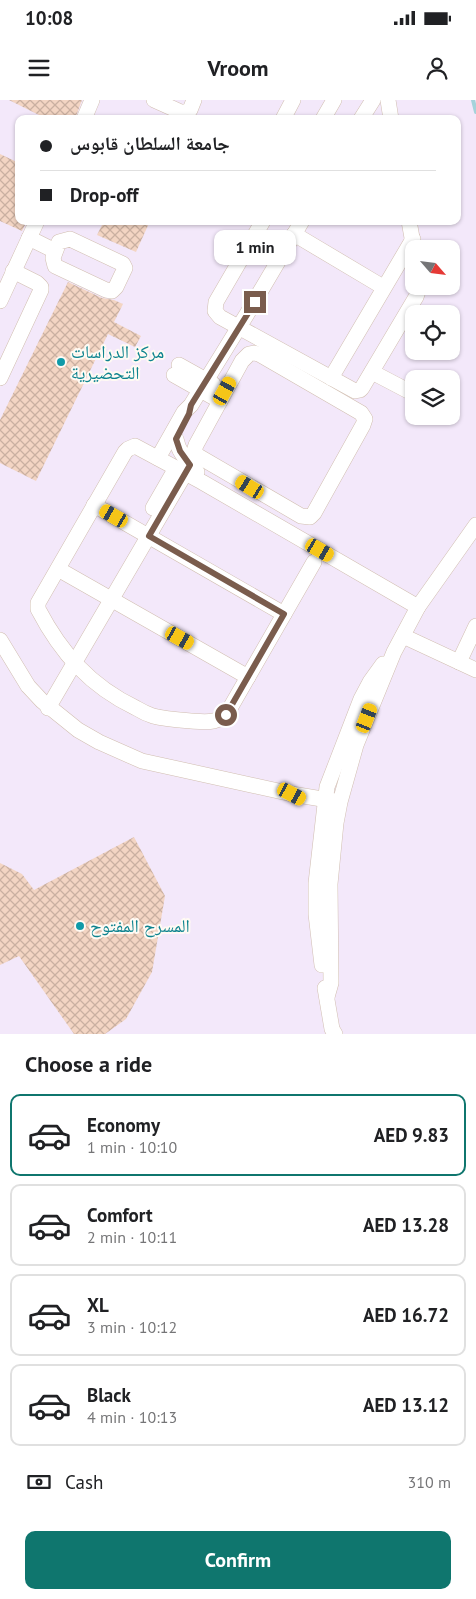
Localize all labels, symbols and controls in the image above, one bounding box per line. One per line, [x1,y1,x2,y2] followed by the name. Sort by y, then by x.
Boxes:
[25,6,73,30] text: 10:08
[25,54,53,82] icon: menu
[207,54,269,82] text: Vroom
[423,54,451,82] icon: person
[70,131,230,155] text: جامعة السلطان قابوس
[70,183,138,207] text: Drop-off
[214,230,296,264] callout: 1 min
[235,237,275,257] text: 1 min
[405,240,460,295] north arrow
[405,240,460,425] map controls
[244,291,266,313] route end
[405,305,460,360] button: locate
[71,340,164,384] place label: مركز الدراسات التحضيرية
[55,356,67,368] marker: مركز الدراسات التحضيرية
[405,370,460,425] button: layers
[211,374,238,408] car
[233,473,266,501] car
[97,502,130,530] car
[303,536,336,564] car
[163,624,196,652] car
[354,701,379,735] car
[215,704,237,726] route start
[275,780,308,808] car
[90,914,190,938] place label: المسرح المفتوح
[74,920,86,932] marker: المسرح المفتوح
[25,1050,152,1078] text: Choose a ride
[27,1113,72,1158] icon: car
[87,1113,160,1137] text: Economy
[374,1123,449,1147] text: AED 9.83
[87,1137,177,1157] text: 1 min · 10:10
[27,1203,72,1248] icon: car
[87,1203,153,1227] text: Comfort
[363,1213,449,1237] text: AED 13.28
[87,1227,177,1247] text: 2 min · 10:11
[27,1293,72,1338] icon: car
[87,1293,109,1317] text: XL
[363,1303,449,1327] text: AED 16.72
[87,1317,177,1337] text: 3 min · 10:12
[27,1383,72,1428] icon: car
[87,1383,131,1407] text: Black
[363,1393,449,1417] text: AED 13.12
[87,1407,177,1427] text: 4 min · 10:13
[25,1468,53,1496] icon: cash
[65,1470,103,1494] text: Cash
[408,1472,451,1492] text: 310 m
[25,1531,451,1589] button: Confirm

